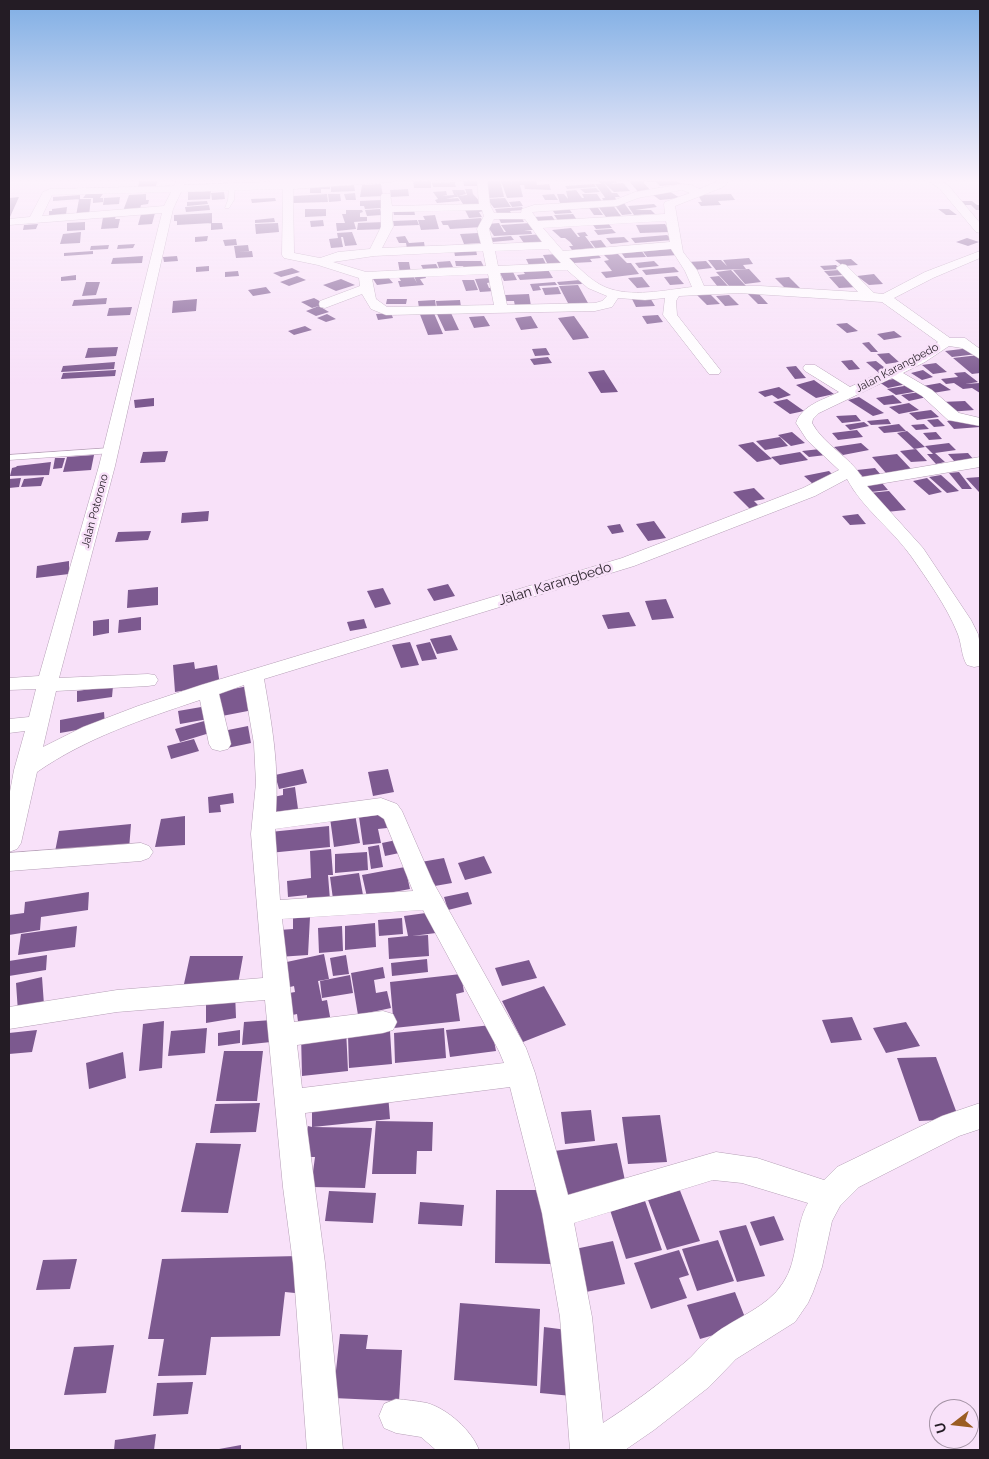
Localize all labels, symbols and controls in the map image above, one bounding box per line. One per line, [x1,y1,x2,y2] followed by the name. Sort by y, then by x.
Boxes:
[853,341,941,395] street label: Jalan Karangbedo
[79,473,111,549] street label: Jalan Potorono
[496,559,614,609] street label: Jalan Karangbedo
[929,1399,979,1449] north arrow
[931,1421,950,1435] text: U

